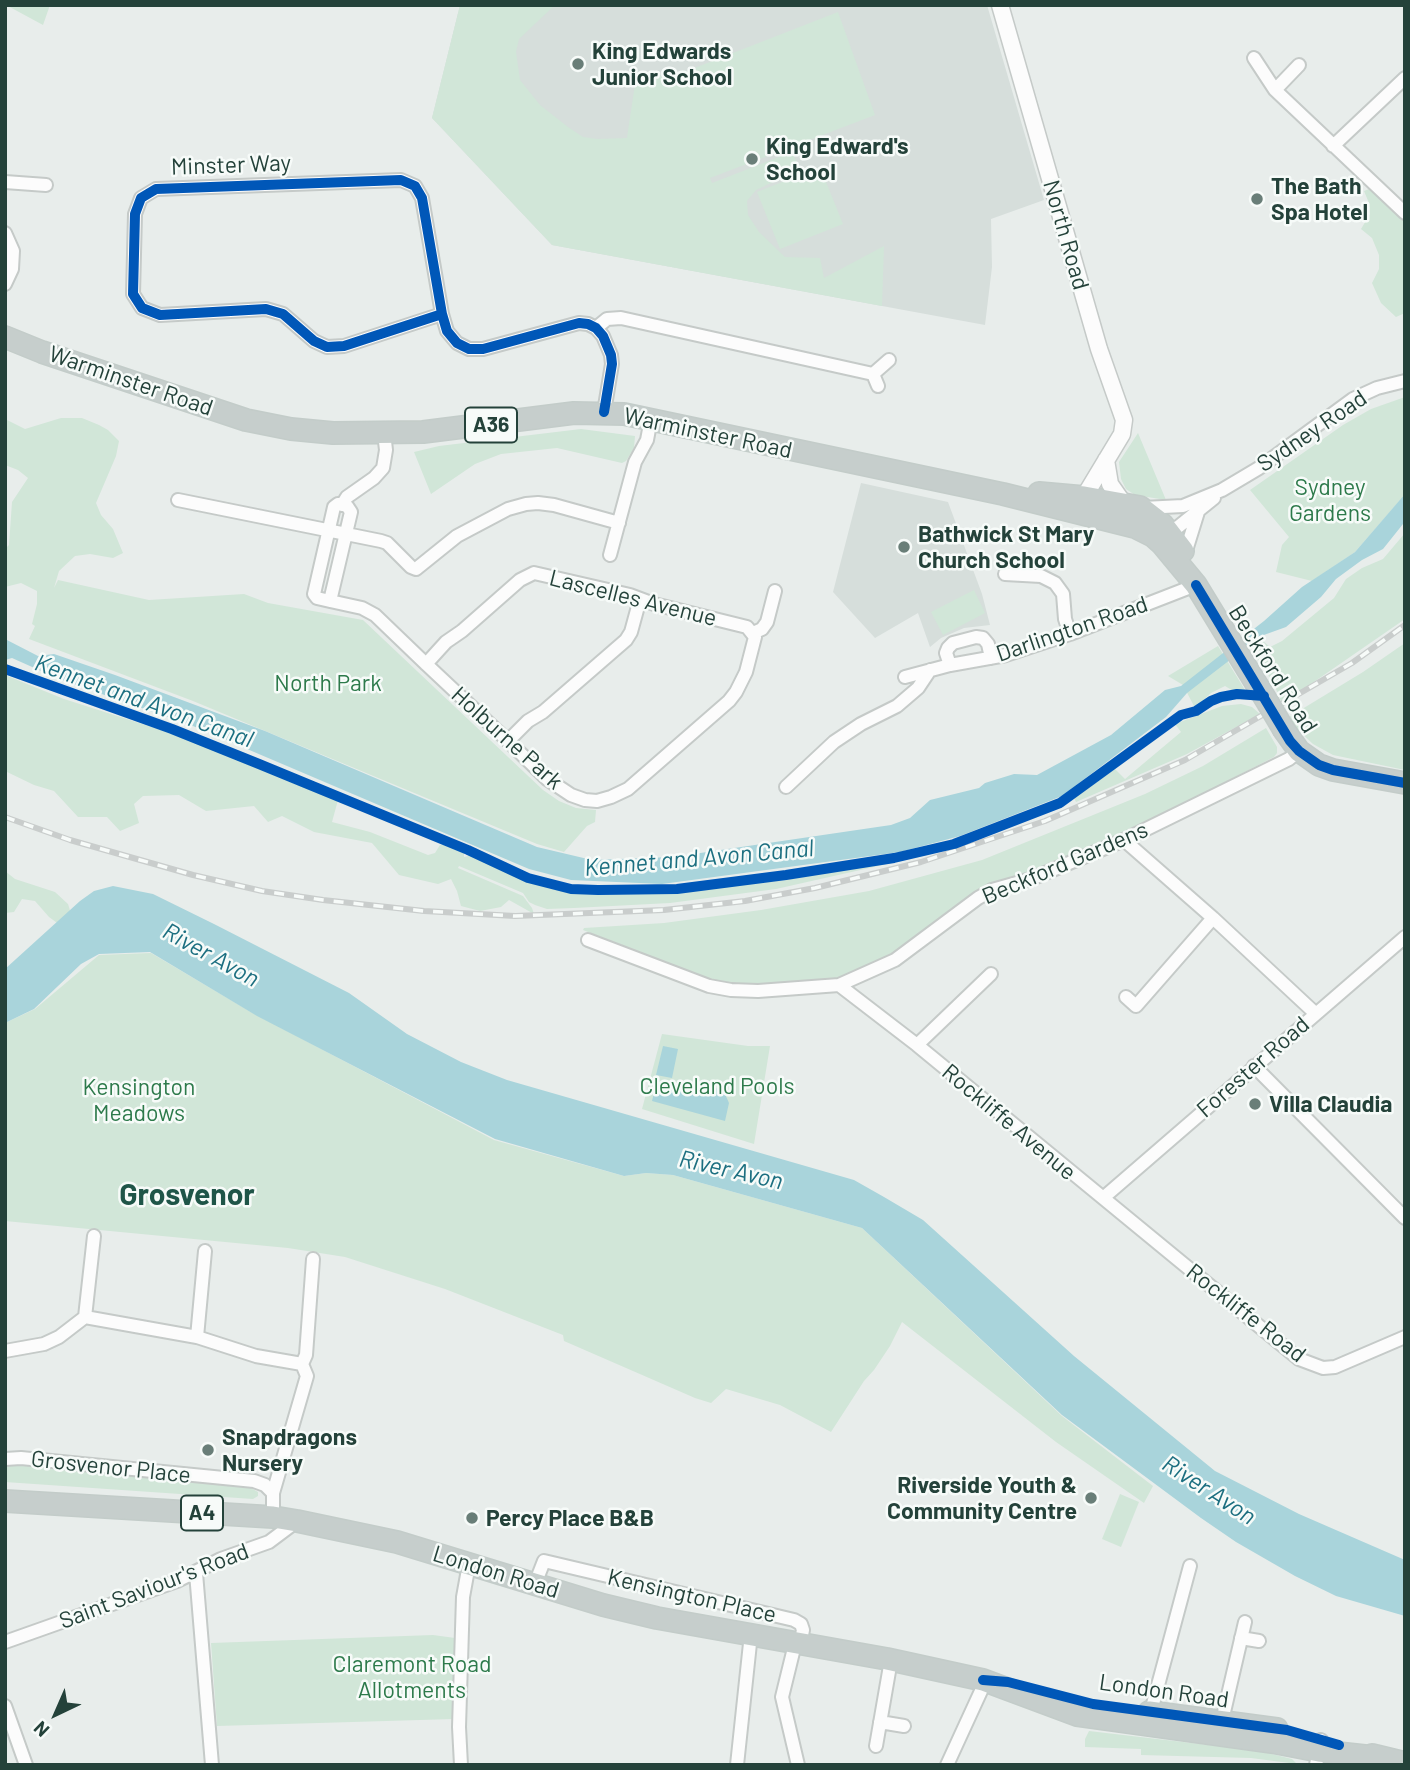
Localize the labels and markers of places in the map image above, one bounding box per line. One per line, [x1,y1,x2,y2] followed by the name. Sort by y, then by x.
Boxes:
[592,37,732,91] place label: King Edwards Junior School
[570,56,586,72] marker: King Edwards Junior School
[766,132,909,186] place label: King Edward's School
[744,151,760,167] marker: King Edward's School
[1271,172,1368,226] place label: The Bath Spa Hotel
[1249,191,1265,207] marker: The Bath Spa Hotel
[918,520,1094,574] place label: Bathwick St Mary Church School
[896,539,912,555] marker: Bathwick St Mary Church School
[1269,1090,1392,1118] place label: Villa Claudia
[1247,1096,1263,1112] marker: Villa Claudia
[222,1423,357,1477] place label: Snapdragons Nursery
[200,1442,216,1458] marker: Snapdragons Nursery
[887,1471,1077,1525] place label: Riverside Youth & Community Centre
[1083,1490,1099,1506] marker: Riverside Youth & Community Centre
[486,1504,654,1532] place label: Percy Place B&B
[464,1510,480,1526] marker: Percy Place B&B

